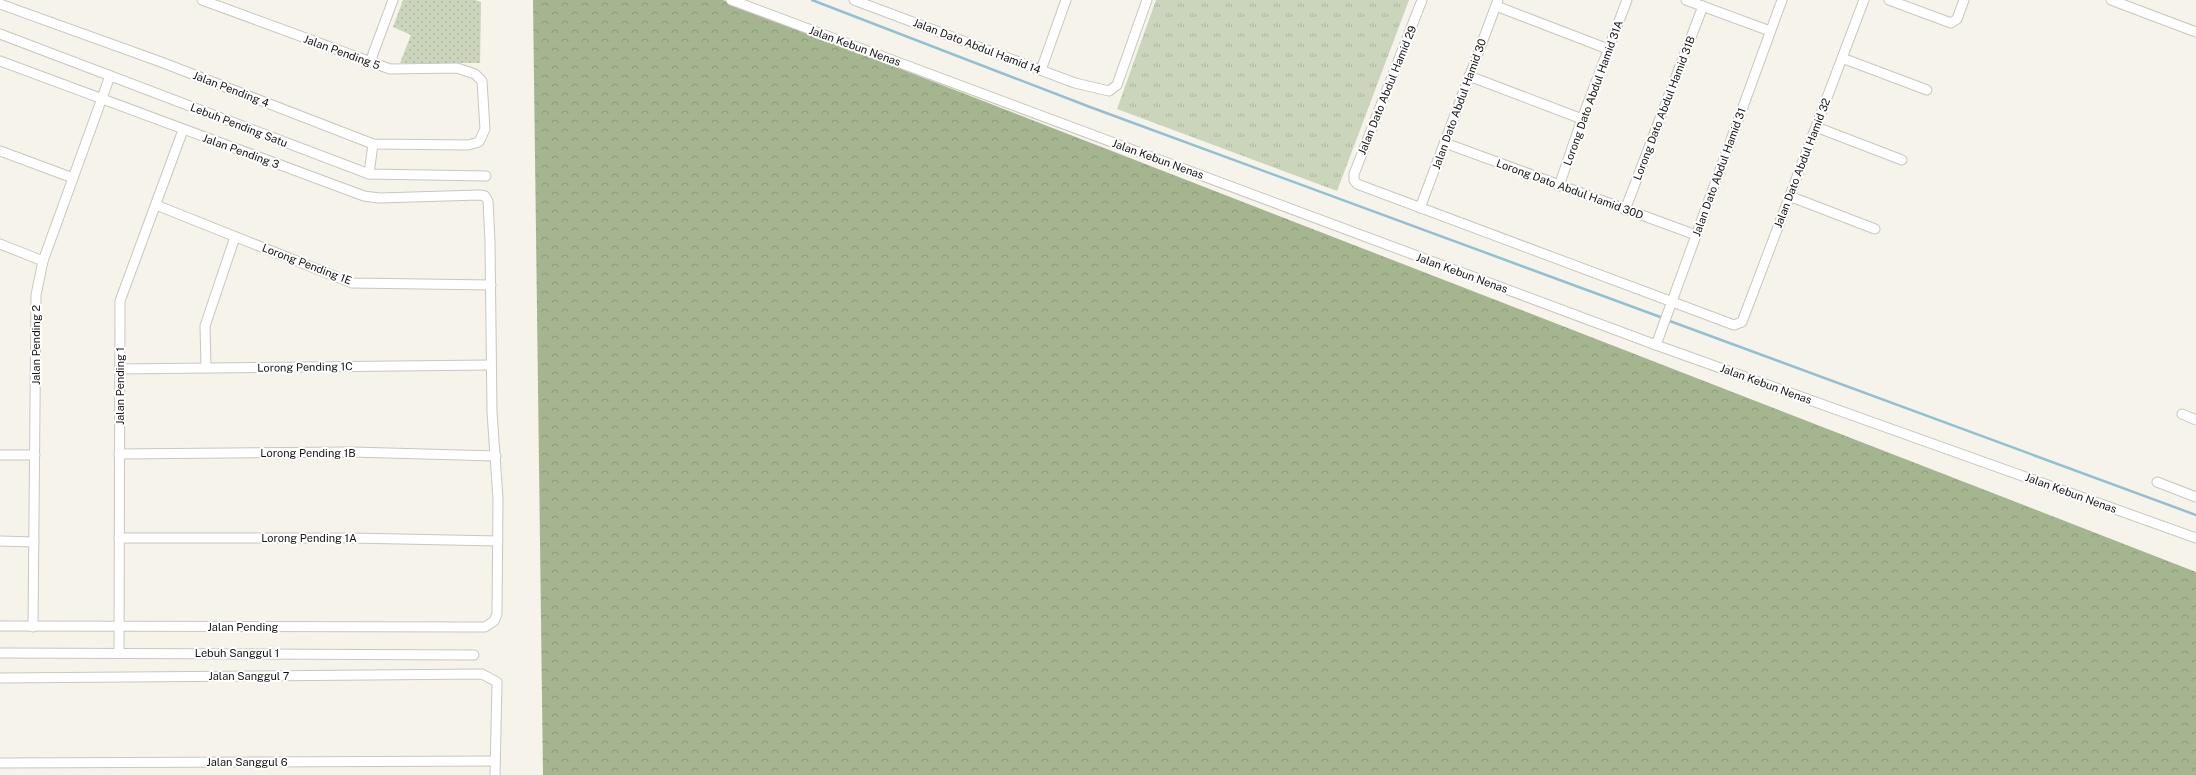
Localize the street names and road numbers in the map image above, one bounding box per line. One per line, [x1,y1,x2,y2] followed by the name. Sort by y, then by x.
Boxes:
[911,16,1043,76] street label: Jalan Dato Abdul Hamid 14
[1561,19,1625,167] street label: Lorong Dato Abdul Hamid 31A
[808,24,903,68] street label: Jalan Kebun Nenas
[1356,24,1418,156] street label: Jalan Dato Abdul Hamid 29
[302,33,382,71] street label: Jalan Pending 5
[1631,34,1697,182] street label: Lorong Dato Abdul Hamid 31B
[1430,37,1488,171] street label: Jalan Dato Abdul Hamid 30
[191,69,271,109] street label: Jalan Pending 4
[1772,96,1832,230] street label: Jalan Dato Abdul Hamid 32
[189,101,289,149] street label: Lebuh Pending Satu
[1690,106,1748,238] street label: Jalan Dato Abdul Hamid 31
[201,132,281,170] street label: Jalan Pending 3
[1111,137,1206,181] street label: Jalan Kebun Nenas
[1495,157,1646,221] street label: Lorong Dato Abdul Hamid 30D
[261,241,354,287] street label: Lorong Pending 1E
[1415,251,1510,295] street label: Jalan Kebun Nenas
[30,305,42,385] street label: Jalan Pending 2
[114,347,126,425] street label: Jalan Pending 1
[257,360,353,374] street label: Lorong Pending 1C
[1719,362,1814,406] street label: Jalan Kebun Nenas
[260,447,356,459] street label: Lorong Pending 1B
[2024,471,2119,515] street label: Jalan Kebun Nenas
[261,532,357,544] street label: Lorong Pending 1A
[208,621,279,633] street label: Jalan Pending
[195,647,279,659] street label: Lebuh Sanggul 1
[209,670,290,682] street label: Jalan Sanggul 7
[206,756,288,768] street label: Jalan Sanggul 6

